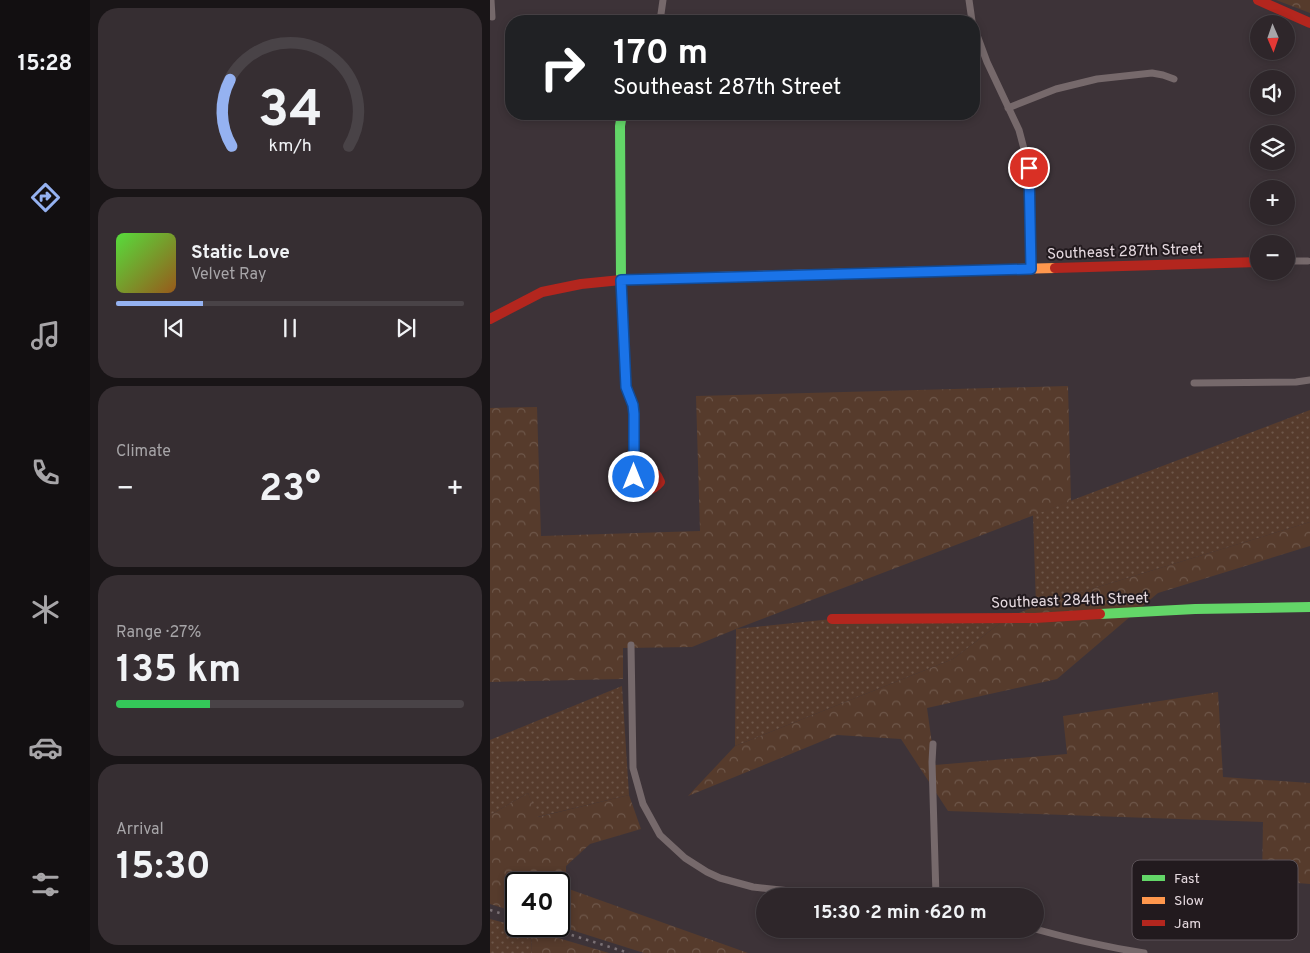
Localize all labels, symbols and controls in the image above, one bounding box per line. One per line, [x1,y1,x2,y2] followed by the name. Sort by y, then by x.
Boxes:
[1250,15,1295,60] north arrow
[1250,15,1295,280] map controls
[613,32,708,76] text: 170 m
[530,35,595,100] icon: right
[18,51,72,78] text: 15:28
[1250,70,1295,115] button: sound
[613,75,841,102] text: Southeast 287th Street
[258,79,322,145] text: 34
[1250,125,1295,170] button: layers
[268,135,312,158] text: km/h
[1008,147,1050,189] pin
[1015,154,1043,182] icon: arrive
[28,180,63,215] icon: directions
[1250,180,1295,225] button: +
[1250,235,1295,280] button: −
[1047,240,1203,265] street label: Southeast 287th Street
[191,241,290,265] text: Static Love
[191,265,266,285] text: Velvet Ray
[160,314,188,342] icon: previous
[276,314,304,342] icon: pause
[392,314,420,342] icon: next
[28,318,63,353] icon: music
[116,442,171,462] text: Climate
[607,450,659,502] position arrow
[28,455,63,490] icon: phone
[259,466,321,515] text: 23°
[116,472,134,508] text: −
[446,472,464,508] text: +
[991,589,1149,614] street label: Southeast 284th Street
[28,592,63,627] icon: climate
[116,623,201,643] text: Range · 27%
[116,647,241,696] text: 135 km
[28,730,63,765] icon: car
[116,820,164,840] text: Arrival
[116,844,211,893] text: 15:30
[1132,860,1298,940] legend
[28,867,63,902] icon: filters
[1174,871,1200,888] text: Fast
[505,872,570,937] speed limit sign: 40
[1174,893,1204,910] text: Slow
[813,901,987,925] text: 15:30 · 2 min · 620 m
[1174,916,1201,933] text: Jam

